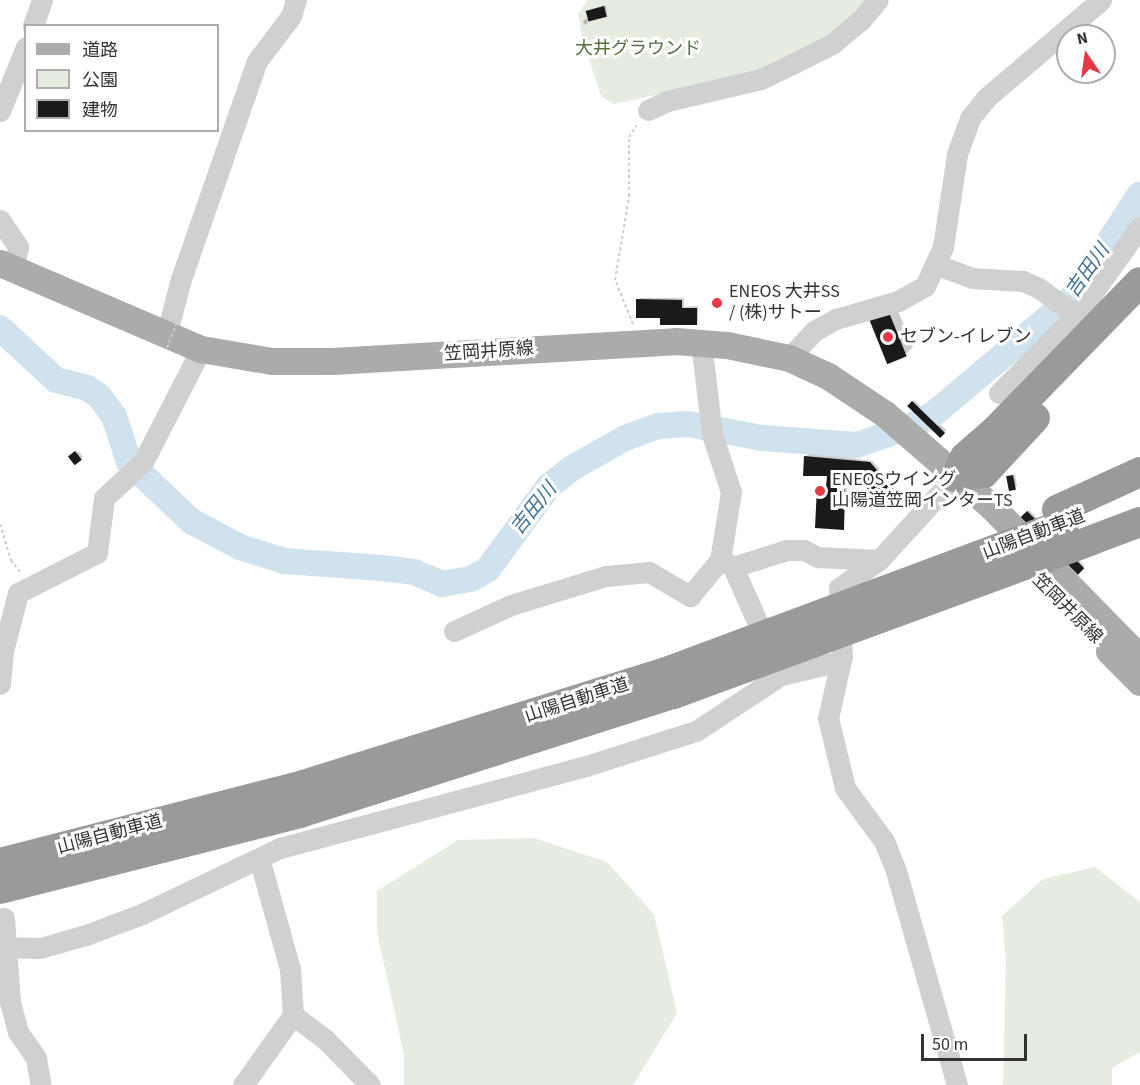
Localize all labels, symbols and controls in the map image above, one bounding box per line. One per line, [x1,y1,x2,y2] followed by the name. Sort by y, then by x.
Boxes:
[24,24,219,132] legend
[1056,24,1116,84] north arrow
[1075,26,1090,50] text: N
[82,38,118,63] text: 道路
[575,38,701,60] park label: 大井グラウンド
[82,68,118,93] text: 公園
[82,98,118,123] text: 建物
[1061,240,1115,302] water label: 吉田川
[729,282,840,324] place label: ENEOS 大井SS / (株)サトー
[710,296,724,310] marker: ENEOS 大井SS / (株)サトー
[900,326,1032,348] place label: セブン-イレブン
[881,330,895,344] marker: セブン-イレブン
[443,338,535,366] street label: 笠岡井原線
[832,470,1013,512] place label: ENEOSウイング 山陽道笠岡インターTS
[506,478,562,540] water label: 吉田川
[813,484,827,498] marker: ENEOSウイング 山陽道笠岡インターTS
[980,506,1088,564] street label: 山陽自動車道
[1028,570,1106,648] street label: 笠岡井原線
[522,674,632,728] street label: 山陽自動車道
[55,811,165,859] street label: 山陽自動車道
[924,1022,1030,1060] scale bar
[932,1032,968,1057] text: 50 m

